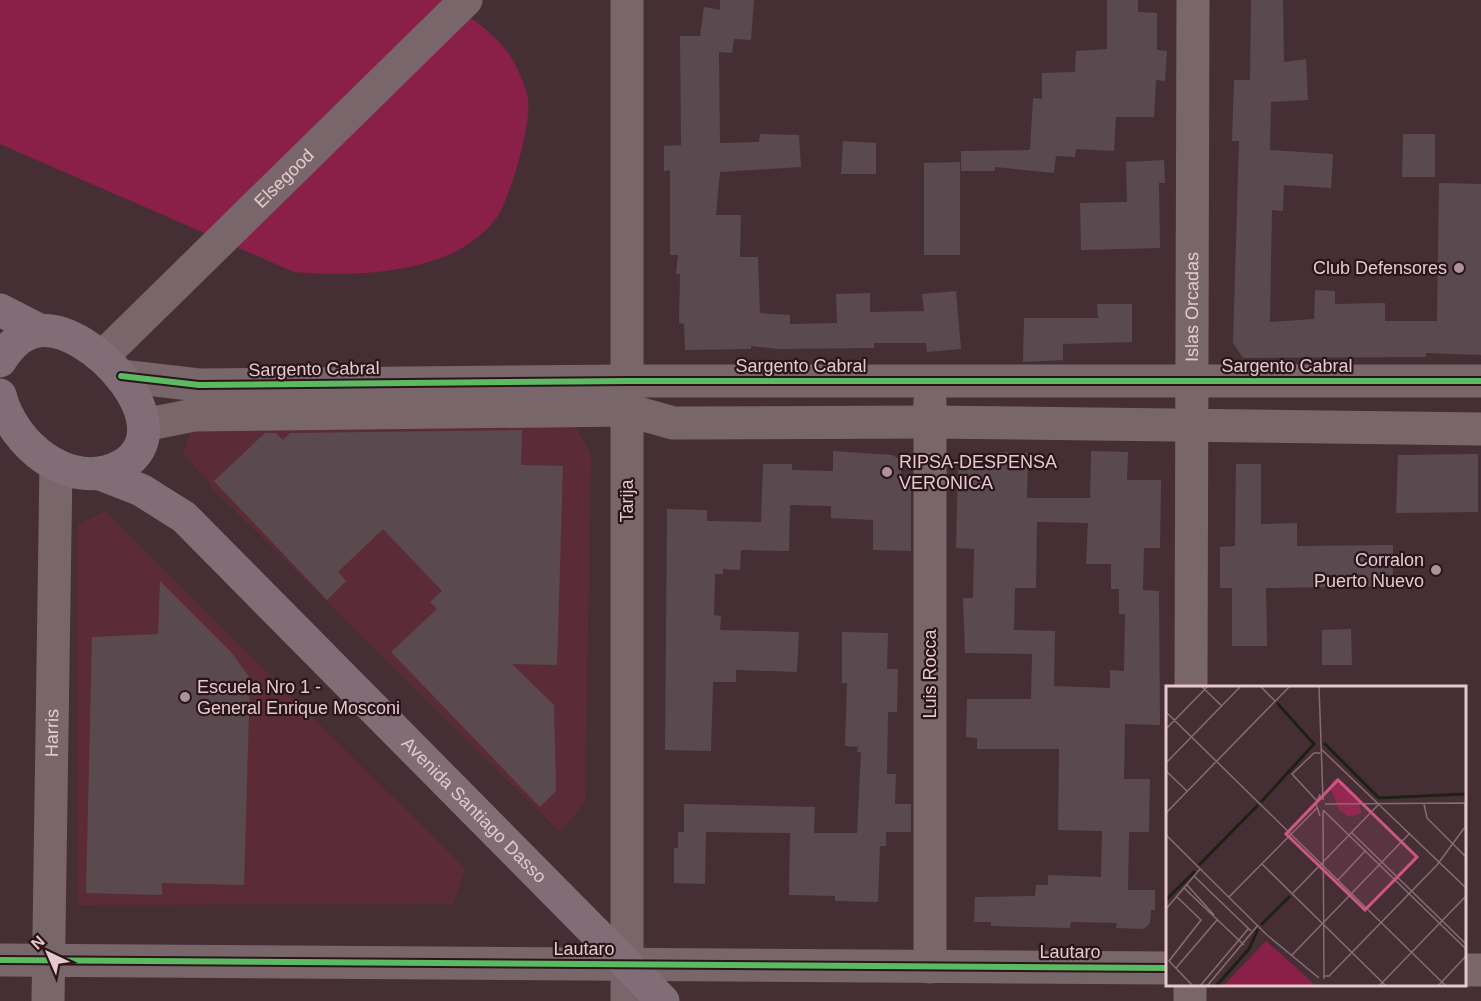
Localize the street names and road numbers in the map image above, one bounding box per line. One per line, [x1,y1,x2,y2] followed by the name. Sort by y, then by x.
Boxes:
[250,145,318,212] street label: Elsegood
[1182,252,1202,362] street label: Islas Orcadas
[735,356,867,376] street label: Sargento Cabral
[1221,356,1353,376] street label: Sargento Cabral
[248,358,380,380] street label: Sargento Cabral
[617,479,637,523] street label: Tarija
[920,628,940,719] street label: Luis Rocca
[42,709,62,757] street label: Harris
[398,733,550,887] street label: Avenida Santiago Dasso
[553,939,615,959] street label: Lautaro
[1039,942,1101,962] street label: Lautaro

